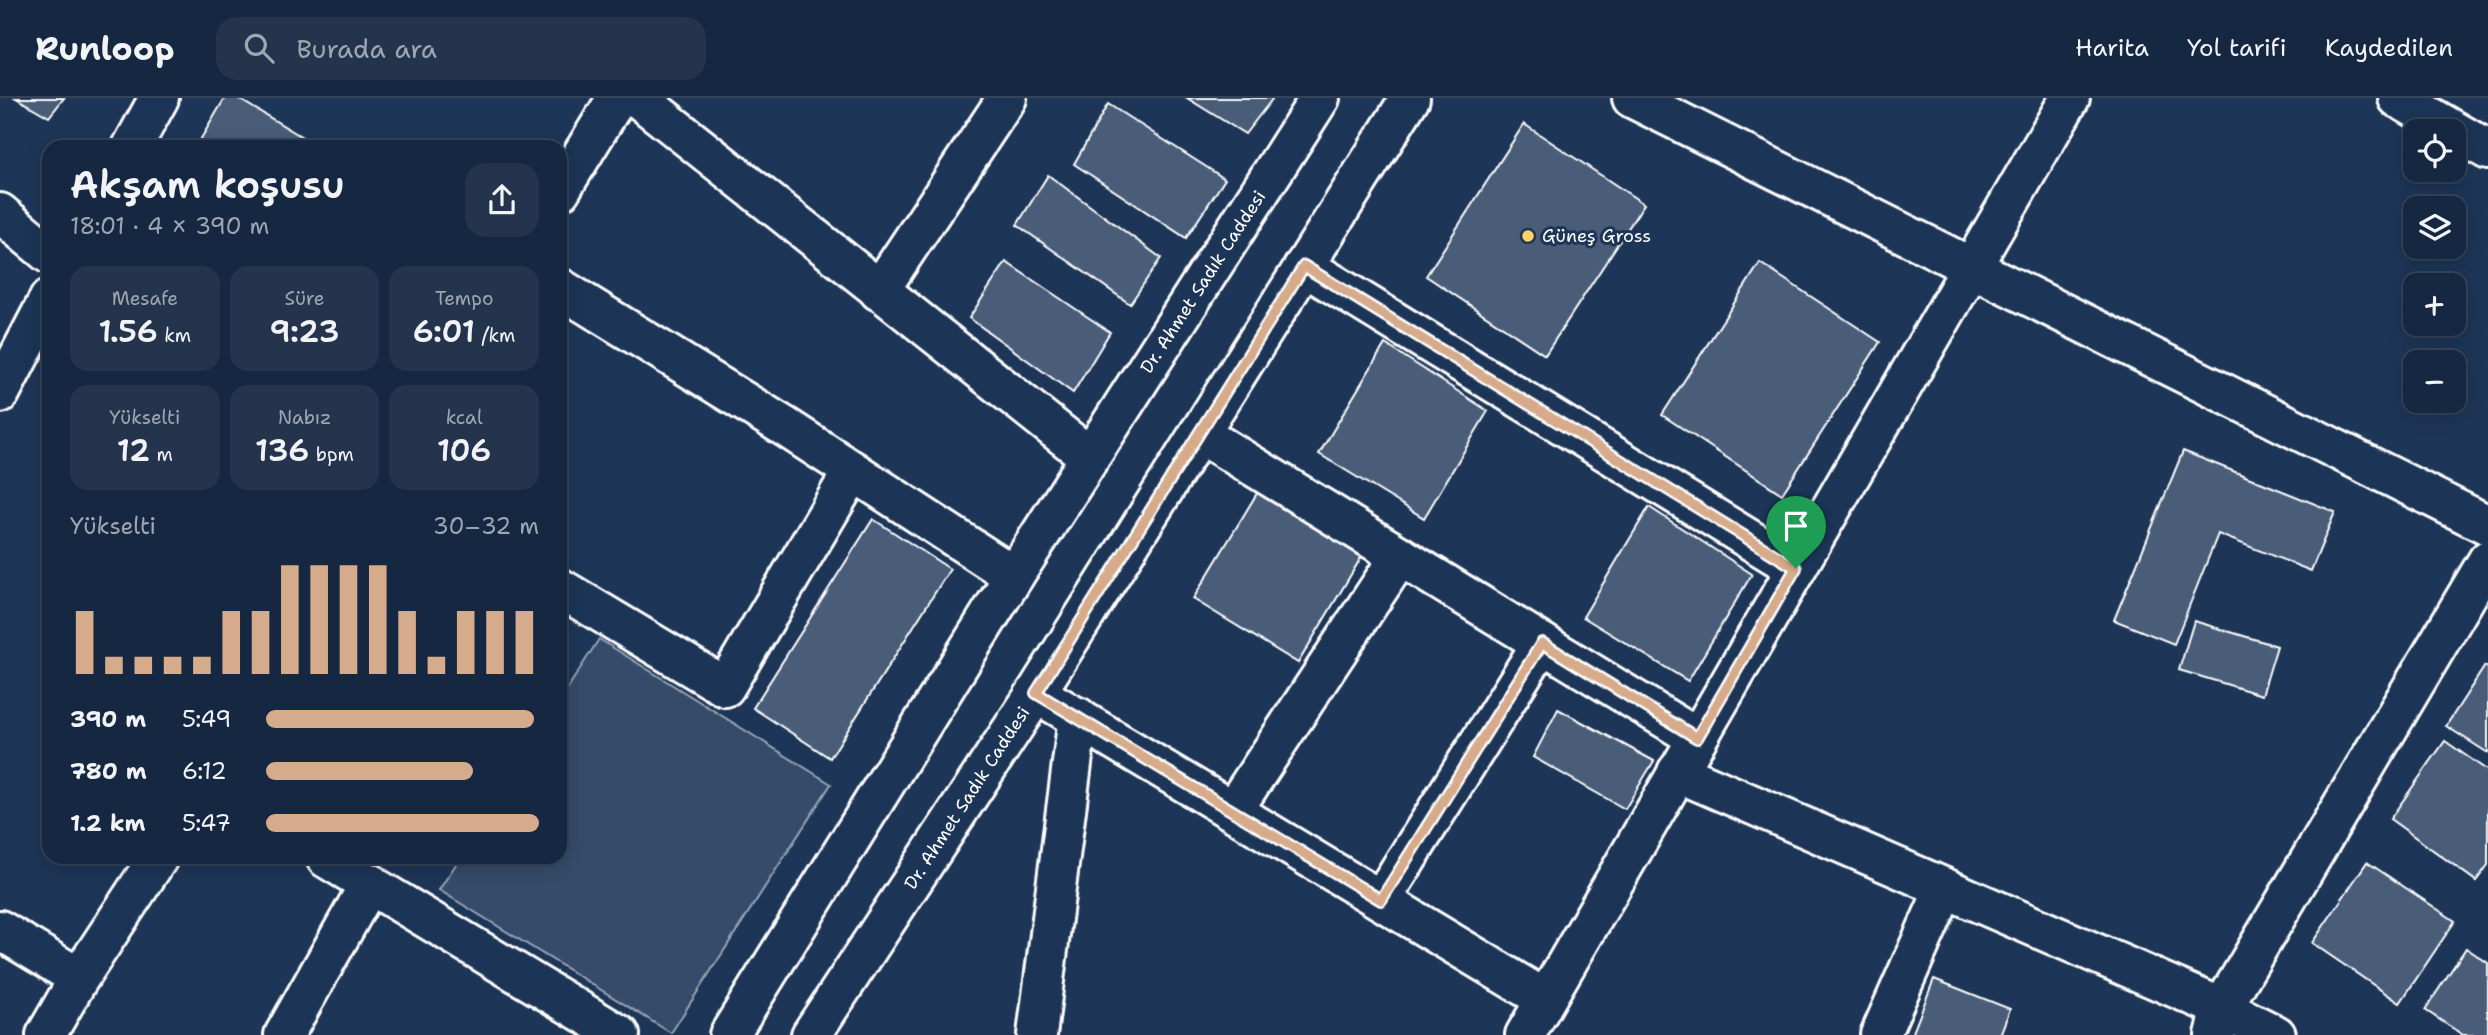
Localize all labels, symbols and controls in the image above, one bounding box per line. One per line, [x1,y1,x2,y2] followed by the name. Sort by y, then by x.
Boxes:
[216,17,706,80] search box
[35,26,174,71] text: Runloop
[240,29,278,67] icon: search
[296,31,437,66] text: Burada ara
[2075,32,2149,64] text: Harita
[2187,32,2287,64] text: Yol tarifi
[2325,32,2453,64] text: Kaydedilen
[2403,119,2466,413] map controls
[2403,119,2466,182] button: locate
[70,159,345,210] text: Akşam koşusu
[465,163,539,237] button: share
[1135,186,1271,378] street label: Dr. Ahmet Sadık Caddesi
[2403,196,2466,259] button: layers
[70,211,269,241] text: 18:01 · 4 × 390 m
[1542,224,1651,248] place label: Güneş Gross
[1520,228,1536,244] marker: Güneş Gross
[2403,273,2466,336] button: +
[112,286,178,311] text: Mesafe
[285,286,324,311] text: Süre
[435,286,493,311] text: Tempo
[99,311,158,352] text: 1.56
[270,311,339,352] text: 9:23
[413,311,475,352] text: 6:01
[158,323,191,348] text: km
[475,323,516,348] text: /km
[2403,350,2466,413] button: −
[109,405,180,430] text: Yükselti
[278,405,331,430] text: Nabız
[446,405,483,430] text: kcal
[117,430,150,471] text: 12
[255,430,309,471] text: 136
[437,430,491,471] text: 106
[150,442,173,467] text: m
[309,442,354,467] text: bpm
[1766,496,1826,568] pin
[1777,507,1815,545] icon: arrive
[70,511,156,541] text: Yükselti
[433,511,539,541] text: 30–32 m
[899,702,1035,894] street label: Dr. Ahmet Sadık Caddesi
[70,704,146,734] text: 390 m
[182,704,231,734] text: 5:49
[70,756,147,786] text: 780 m
[182,756,227,786] text: 6:12
[70,808,146,838] text: 1.2 km
[182,808,231,838] text: 5:47

